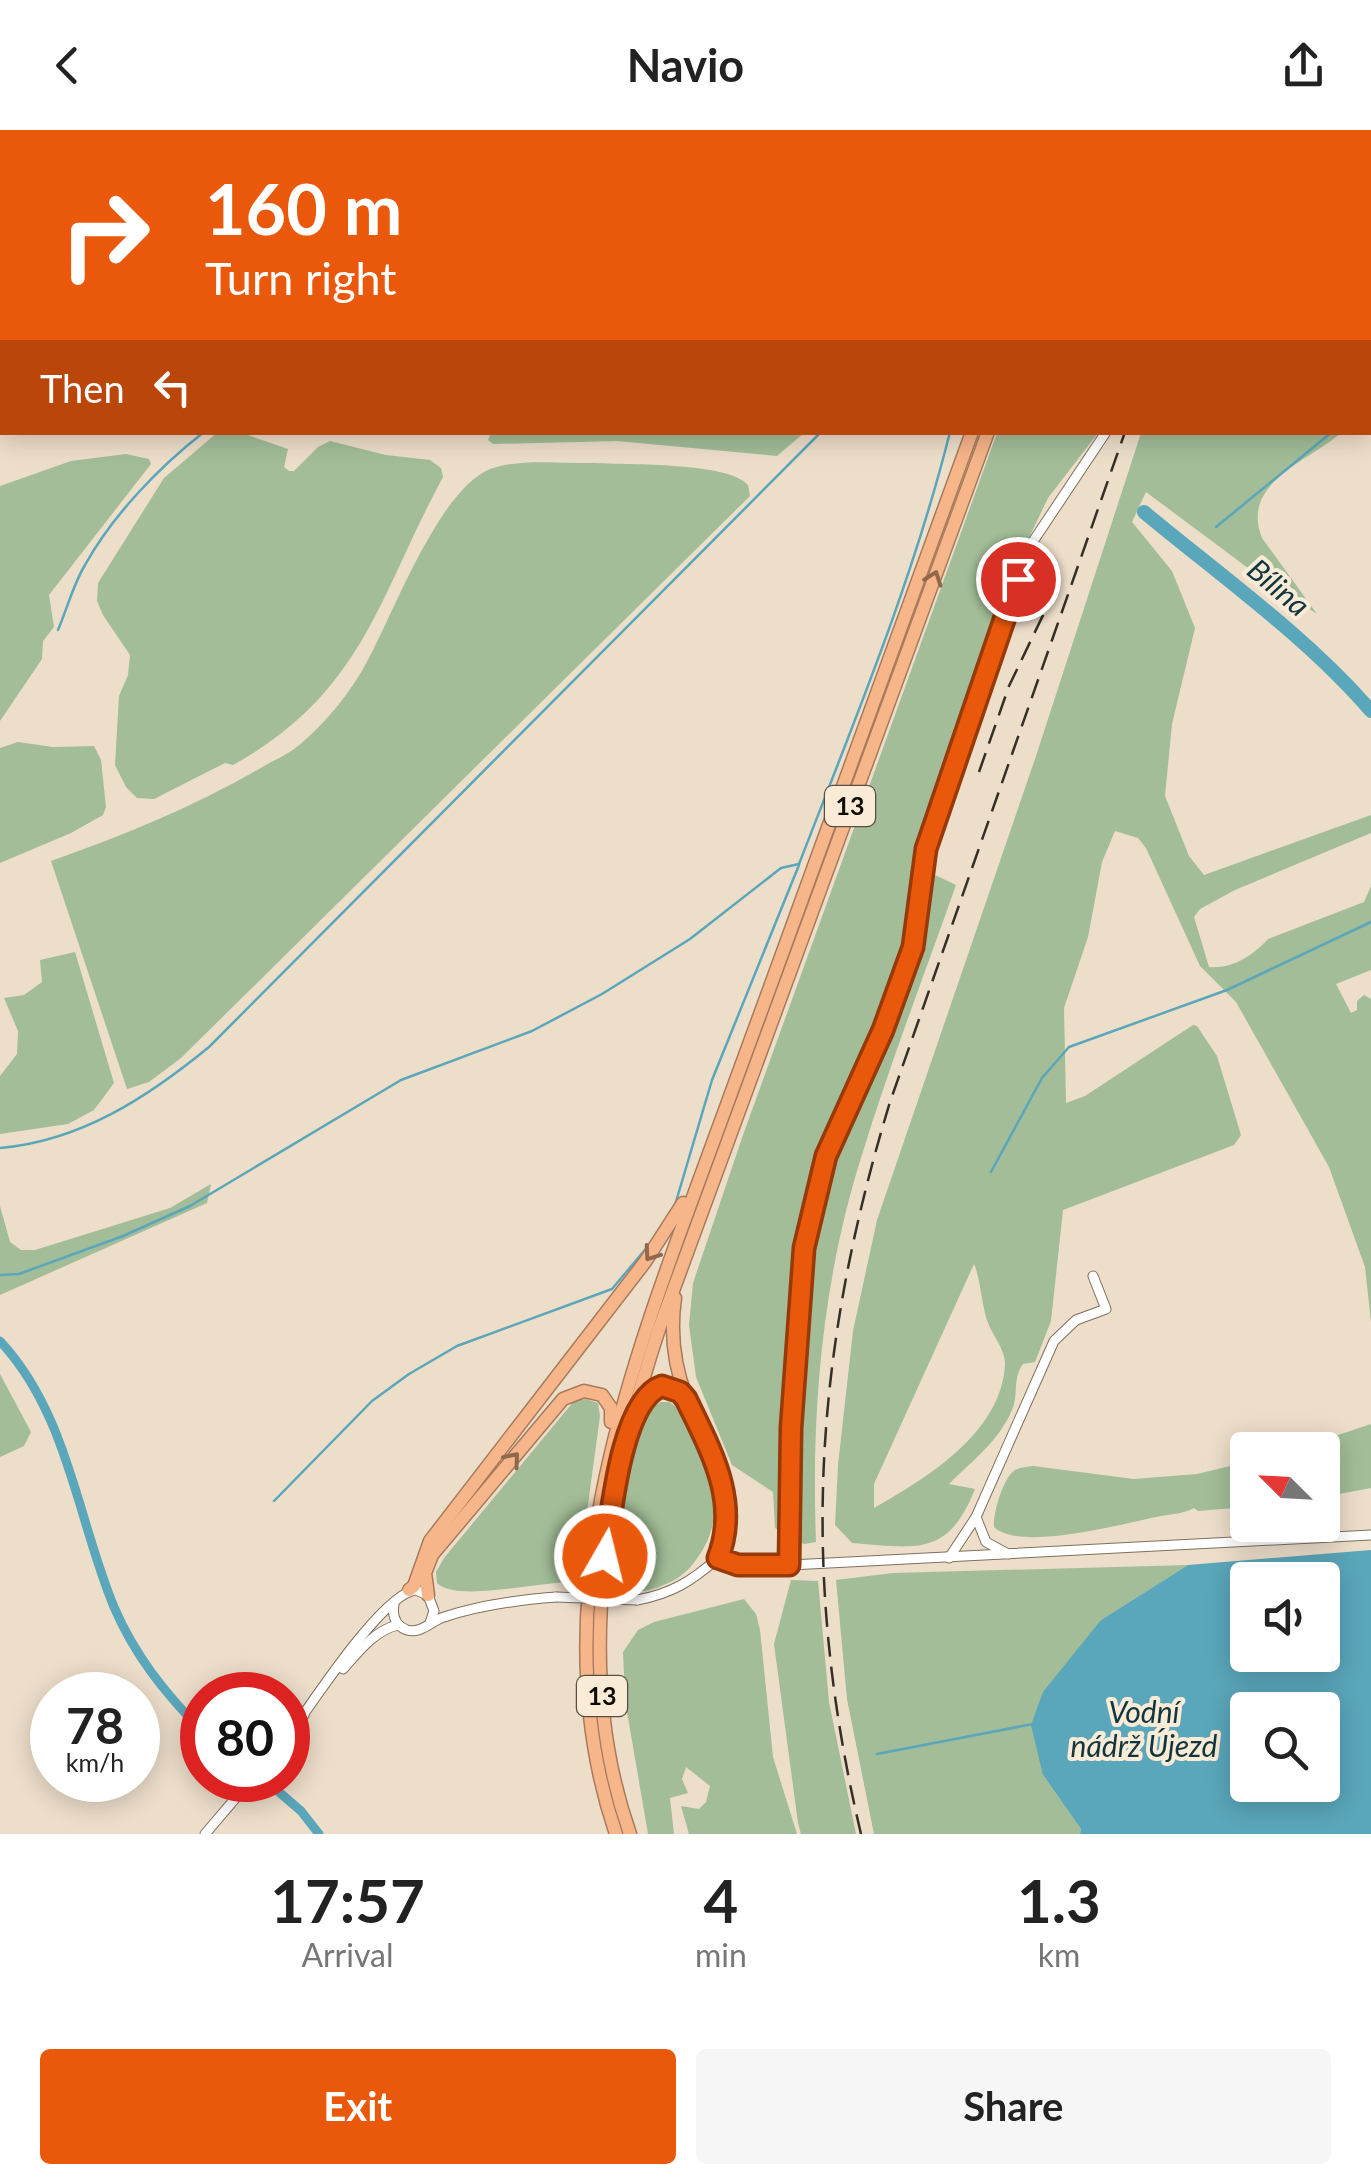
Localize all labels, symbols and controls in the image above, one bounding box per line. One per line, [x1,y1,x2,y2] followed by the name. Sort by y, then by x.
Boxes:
[40,38,95,93] icon: back
[627,38,744,92] text: Navio
[1276,38,1331,93] icon: share
[205,166,402,250] text: 160 m
[40,170,170,300] icon: right
[205,251,396,305] text: Turn right
[145,360,200,415] icon: left
[40,365,125,411] text: Then
[976,537,1061,622] pin
[1241,550,1318,623] water label: Bílina
[991,552,1046,607] icon: arrive
[922,570,943,587] one-way arrow
[825,786,875,826] road number: 13
[645,1242,663,1261] one-way arrow
[1230,1432,1340,1542] north arrow
[1230,1432,1340,1802] map controls
[501,1453,519,1471] one-way arrow
[553,1504,657,1608] position arrow
[1230,1562,1340,1672] button: sound
[180,1672,310,1802] speed limit sign: 80
[577,1676,627,1716] road number: 13
[1230,1692,1340,1802] button: search
[1071,1693,1218,1763] water label: Vodní nádrž Újezd
[66,1695,124,1755] text: 78
[66,1747,124,1777] text: km/h
[270,1864,425,1936] text: 17:57
[703,1864,738,1936] text: 4
[1017,1864,1101,1936] text: 1.3
[301,1935,394,1974] text: Arrival
[695,1935,747,1974] text: min
[1038,1935,1080,1974] text: km
[40,2049,676,2164] button: Exit
[696,2049,1331,2164] button: Share

